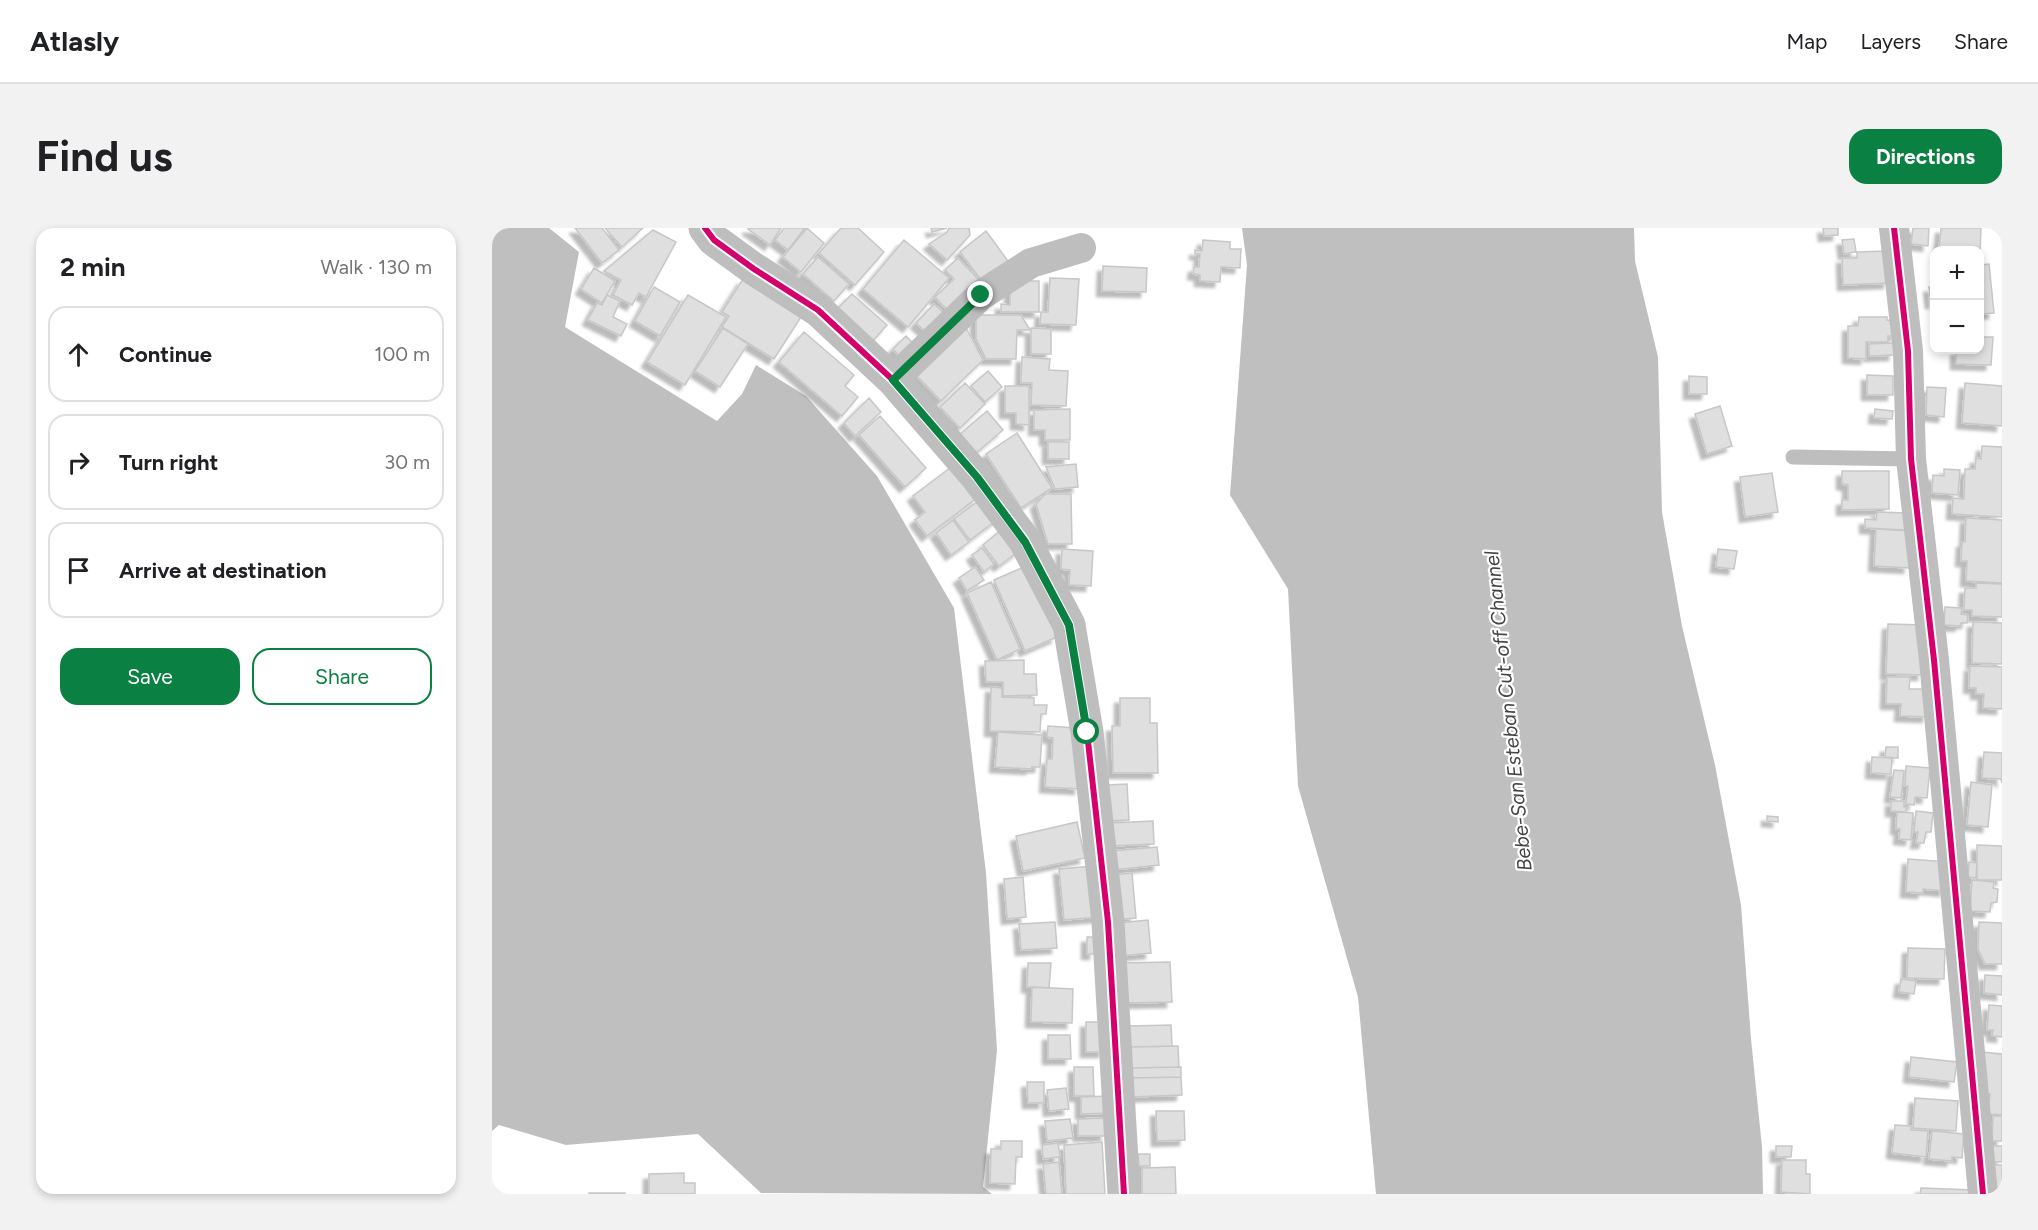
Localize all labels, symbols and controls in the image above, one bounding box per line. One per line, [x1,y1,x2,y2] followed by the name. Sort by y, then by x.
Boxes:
[30,24,119,58] text: Atlasly
[1787,29,1827,54] text: Map
[1860,29,1921,54] text: Layers
[1954,29,2008,54] text: Share
[1849,129,2002,184] button: Directions
[36,131,173,182] text: Find us
[1930,246,1984,354] map controls
[1930,246,1984,300] button: +
[60,251,126,283] text: 2 min
[320,255,432,279] text: Walk · 130 m
[967,281,993,307] route end
[1930,300,1984,354] button: −
[62,338,95,371] icon: ahead
[119,341,212,368] text: Continue
[374,342,430,366] text: 100 m
[62,446,95,479] icon: right
[119,449,218,476] text: Turn right
[384,450,430,474] text: 30 m
[1479,549,1537,872] water label: Bebe-San Esteban Cut-off Channel
[62,554,95,587] icon: arrive
[119,557,327,584] text: Arrive at destination
[60,648,240,705] button: Save
[252,648,432,705] button: Share
[1073,718,1099,744] route start

